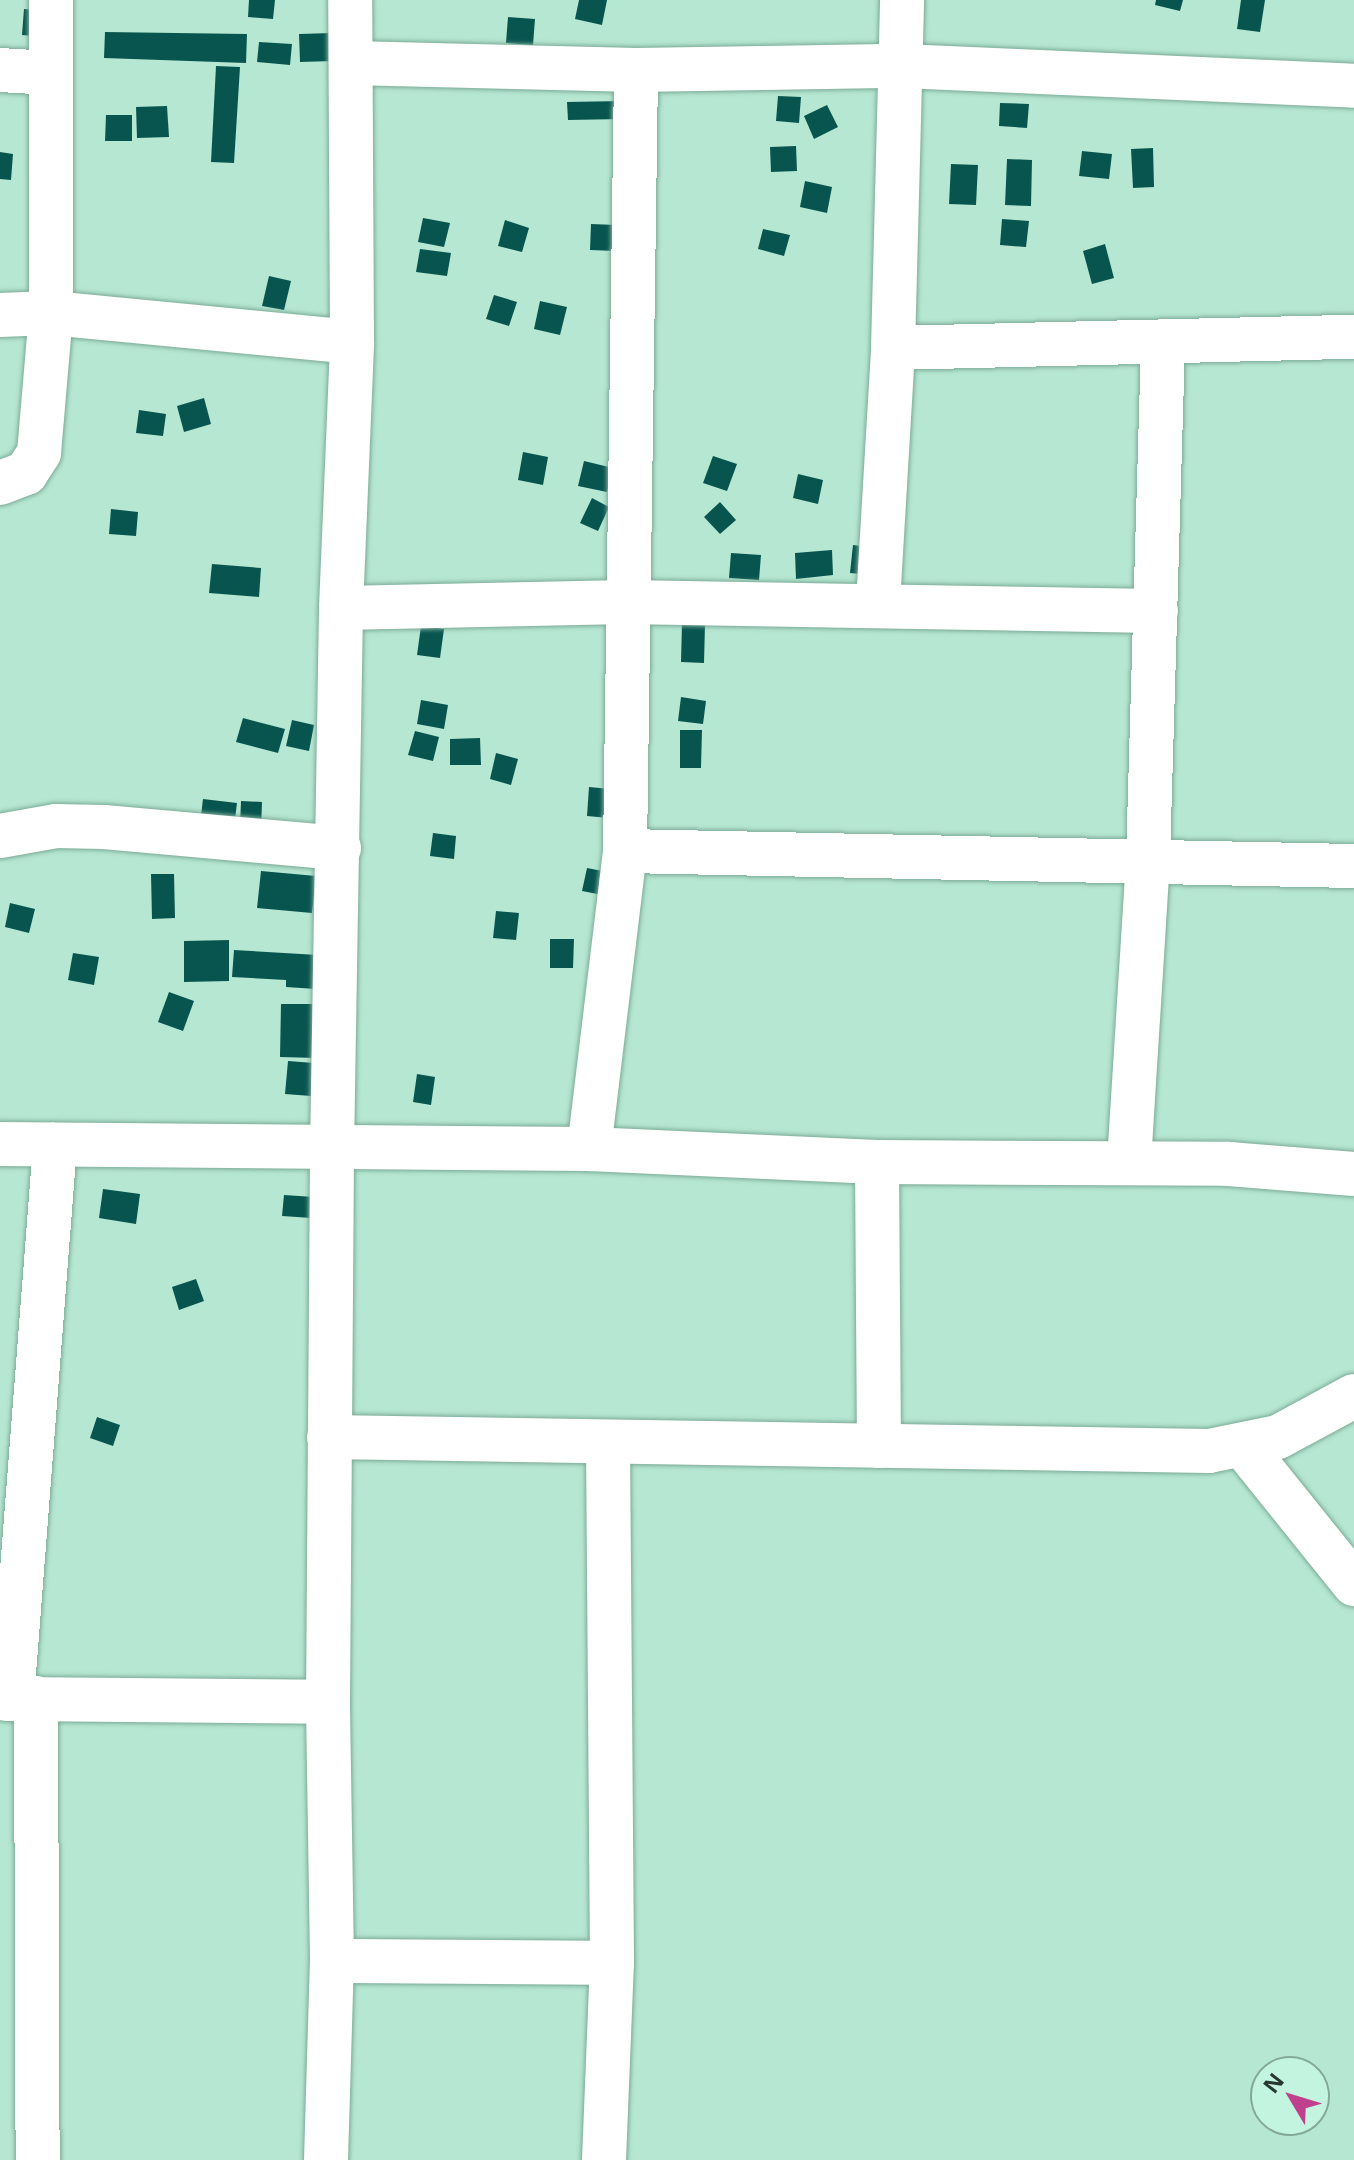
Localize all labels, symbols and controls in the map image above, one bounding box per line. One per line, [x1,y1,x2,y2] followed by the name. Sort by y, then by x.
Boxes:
[1250,2056,1330,2136] north arrow
[1255,2066,1290,2099] text: N

